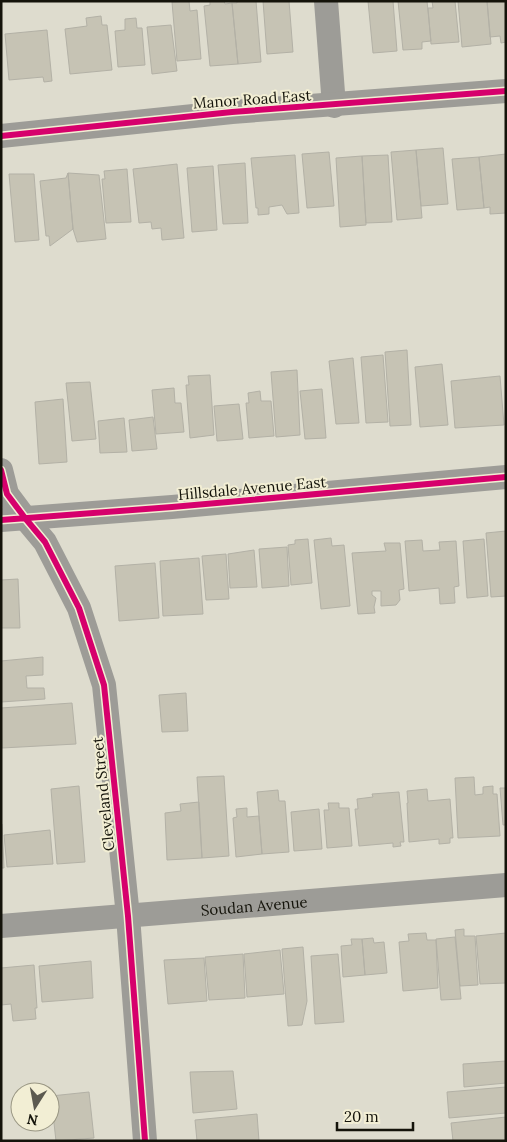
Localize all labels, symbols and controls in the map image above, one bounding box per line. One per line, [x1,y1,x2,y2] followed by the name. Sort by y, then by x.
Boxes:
[192,85,312,113] street label: Manor Road East
[177,472,327,504] street label: Hillsdale Avenue East
[88,736,118,852] street label: Cleveland Street
[200,892,308,919] street label: Soudan Avenue
[10,1082,60,1132] north arrow
[337,1100,413,1132] scale bar
[344,1107,379,1126] text: 20 m
[25,1110,40,1130] text: N

